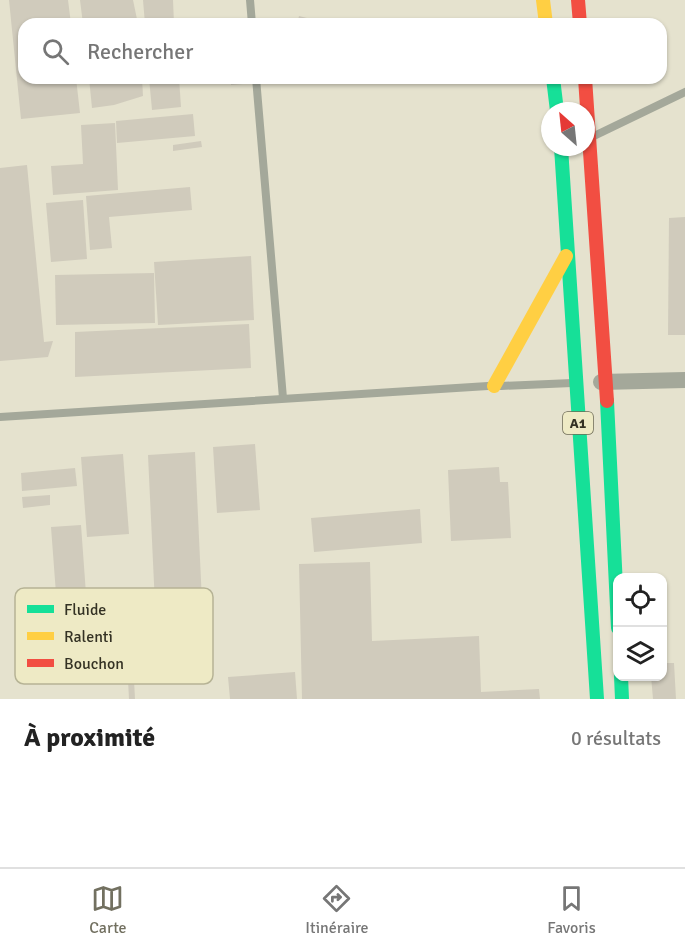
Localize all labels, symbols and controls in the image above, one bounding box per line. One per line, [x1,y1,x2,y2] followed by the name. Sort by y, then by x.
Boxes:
[18,18,667,84] search box
[39,35,72,68] icon: search
[87,38,193,65] text: Rechercher
[541,102,595,156] north arrow
[563,412,593,434] road number: A1
[613,573,667,681] map controls
[613,573,667,627] button: locate
[15,588,213,684] legend
[64,600,106,620] text: Fluide
[64,627,113,647] text: Ralenti
[613,627,667,681] button: layers
[64,654,124,674] text: Bouchon
[24,722,155,754] text: À proximité
[571,726,661,751] text: 0 résultats
[89,882,127,938] tab: Carte
[305,882,369,938] tab: Itinéraire
[547,882,596,938] tab: Favoris

